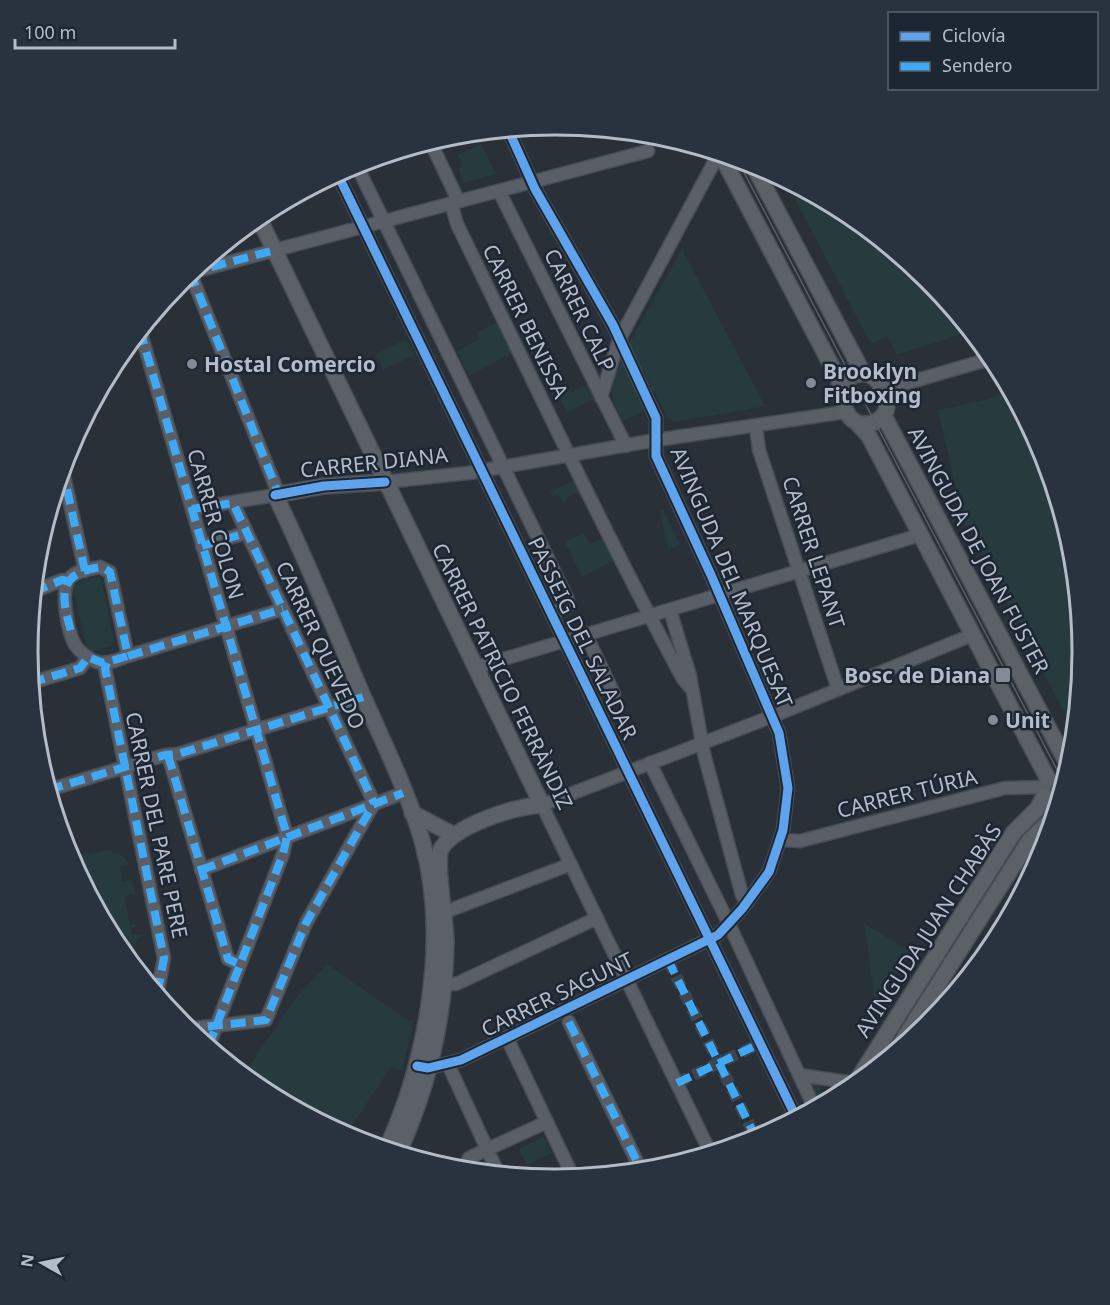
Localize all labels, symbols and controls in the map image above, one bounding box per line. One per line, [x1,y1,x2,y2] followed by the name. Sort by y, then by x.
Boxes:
[15,12,176,50] scale bar
[888,12,1098,90] legend
[24,20,76,44] text: 100 m
[942,23,1006,47] text: Ciclovía
[942,53,1012,77] text: Sendero
[477,239,576,403] street label: CARRER BENISSA
[538,244,622,376] street label: CARRER CALP
[204,350,376,378] place label: Hostal Comercio
[185,357,199,371] marker: Hostal Comercio
[823,357,921,409] place label: Brooklyn Fitboxing
[804,376,818,390] marker: Brooklyn Fitboxing
[902,422,1056,678] street label: AVINGUDA DE JOAN FUSTER
[299,440,450,484] street label: CARRER DIANA
[664,443,800,712] street label: AVINGUDA DEL MARQUESAT
[181,446,251,602] street label: CARRER COLON
[776,472,852,632] street label: CARRER LEPANT
[522,532,644,744] street label: PASSEIG DEL SALADAR
[426,538,580,814] street label: CARRER PATRICIO FERRÀNDIZ
[270,556,372,734] street label: CARRER QUEVEDO
[844,661,990,689] place label: Bosc de Diana
[994,666,1012,684] marker: Bosc de Diana
[1005,706,1050,734] place label: Unit
[119,709,195,941] street label: CARRER DEL PARE PERE
[986,713,1000,727] marker: Unit
[834,762,981,824] street label: CARRER TÚRIA
[848,818,1008,1042] street label: AVINGUDA JUAN CHABÀS
[476,945,638,1043] street label: CARRER SAGUNT
[12,1233,72,1293] north arrow
[15,1253,39,1269] text: N

